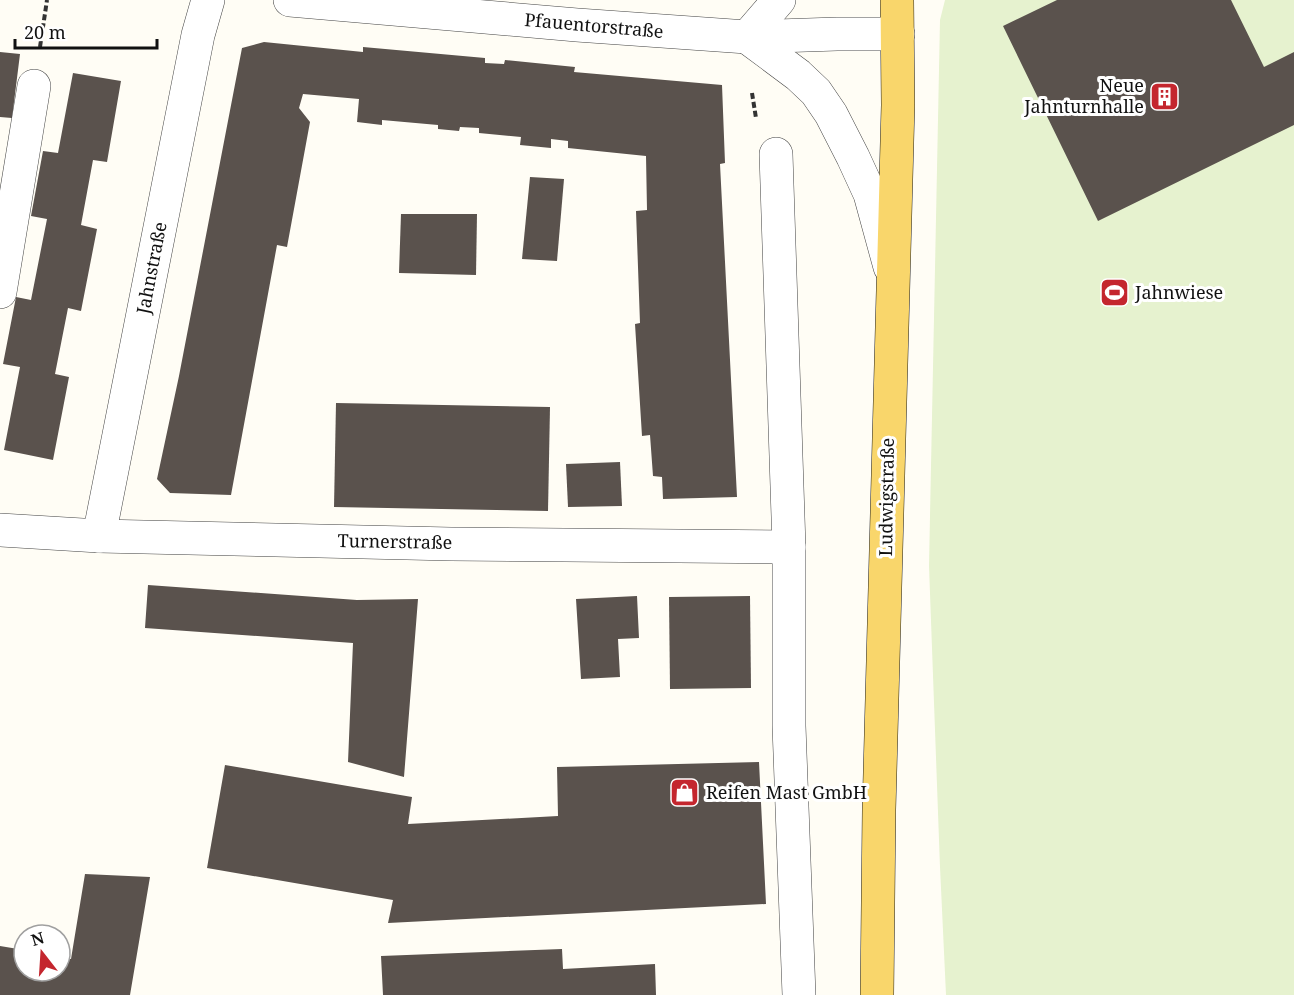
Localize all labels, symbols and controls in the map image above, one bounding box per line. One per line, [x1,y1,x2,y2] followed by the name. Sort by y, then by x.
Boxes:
[524,7,665,43] street label: Pfauentorstraße
[15,12,158,50] scale bar
[24,20,66,44] text: 20 m
[1023,73,1144,118] place label: Neue Jahnturnhalle
[1149,80,1181,112] building icon: Neue Jahnturnhalle
[130,220,172,317] street label: Jahnstraße
[1098,277,1130,309] sports icon: Jahnwiese
[1134,280,1223,304] place label: Jahnwiese
[873,437,899,557] street label: Ludwigstraße
[337,528,453,554] street label: Turnerstraße
[669,777,701,809] shop icon: Reifen Mast GmbH
[706,780,867,804] place label: Reifen Mast GmbH
[12,923,72,983] north arrow
[28,926,47,951] text: N

